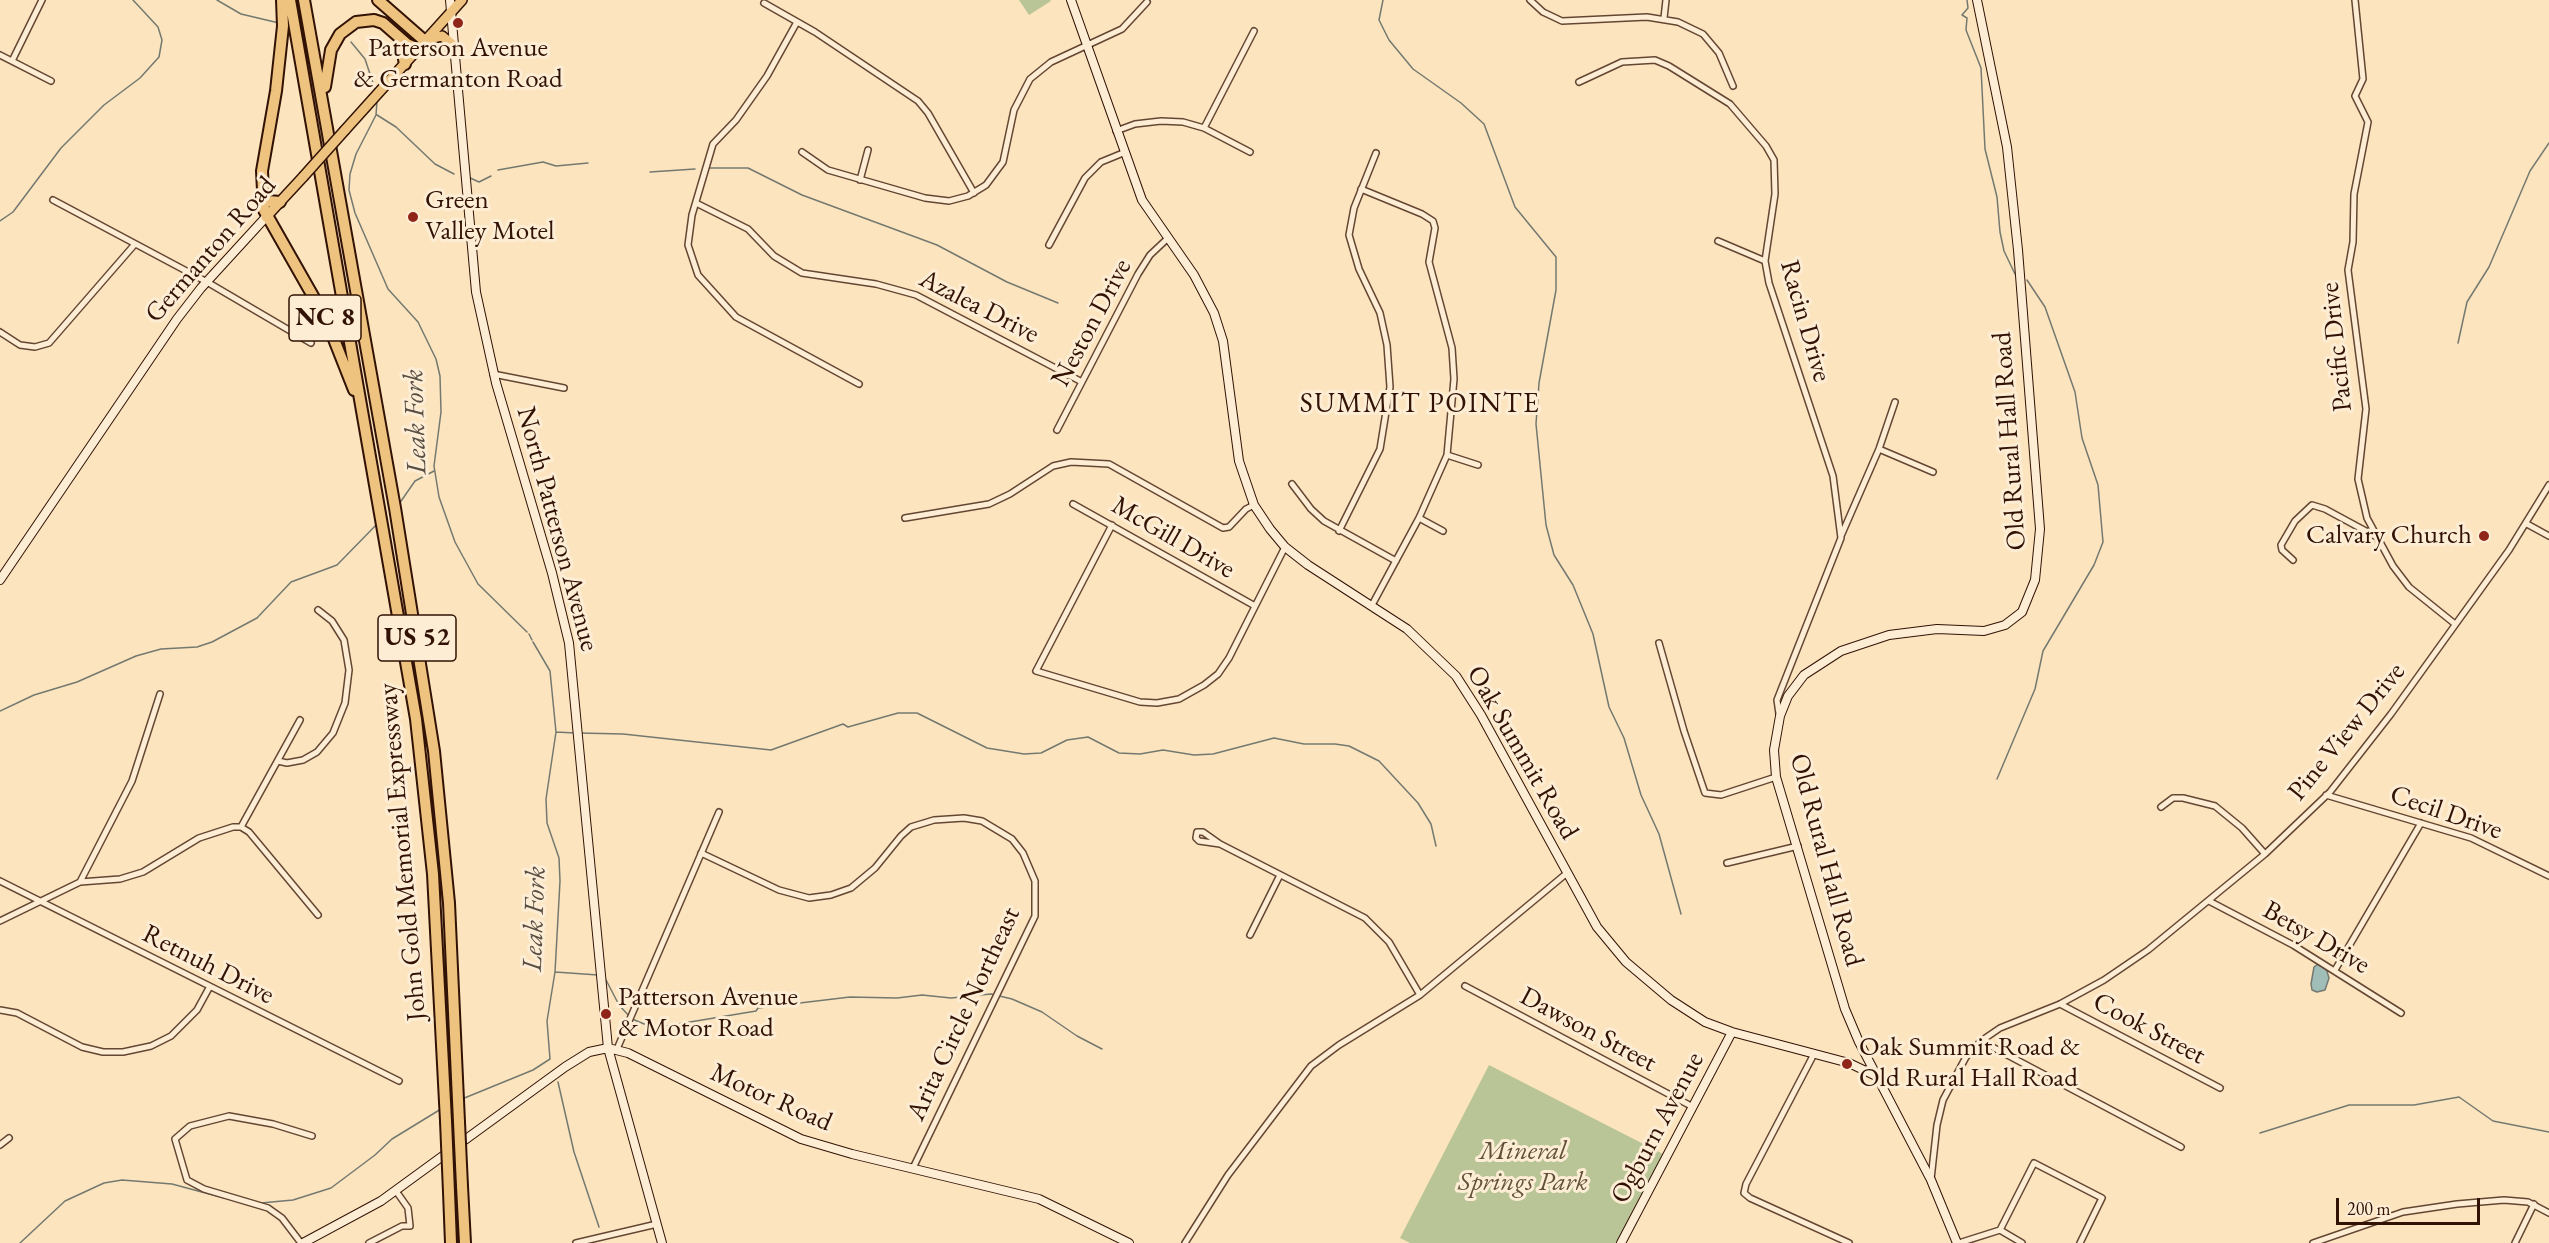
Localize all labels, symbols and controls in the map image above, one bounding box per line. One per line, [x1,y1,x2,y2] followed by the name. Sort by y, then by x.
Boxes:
[451,16,465,30] marker: Patterson Avenue & Germanton Road
[353,33,563,96] place label: Patterson Avenue & Germanton Road
[139,170,283,330] street label: Germanton Road
[425,185,555,248] place label: Green Valley Motel
[406,210,420,224] marker: Green Valley Motel
[1045,254,1139,392] street label: Neston Drive
[1772,256,1838,386] street label: Racin Drive
[914,263,1044,351] street label: Azalea Drive
[2314,281,2360,413] street label: Pacific Drive
[289,295,361,341] road number: NC 8
[1986,331,2034,551] street label: Old Rural Hall Road
[397,369,435,475] water label: Leak Fork
[1300,387,1540,421] district label: SUMMIT POINTE
[509,403,605,655] street label: North Patterson Avenue
[1106,490,1240,586] street label: McGill Drive
[2306,520,2472,552] place label: Calvary Church
[2477,529,2491,543] marker: Calvary Church
[378,615,456,661] road number: US 52
[2282,657,2412,807] street label: Pine View Drive
[1459,660,1585,846] street label: Oak Summit Road
[372,682,434,1022] street label: John Gold Memorial Expressway
[1782,750,1870,970] street label: Old Rural Hall Road
[2386,779,2506,847] street label: Cecil Drive
[516,866,554,972] water label: Leak Fork
[2257,894,2375,982] street label: Betsy Drive
[900,902,1028,1126] street label: Arita Circle Northeast
[137,918,279,1012] street label: Retnuh Drive
[1514,980,1662,1080] street label: Dawson Street
[618,982,798,1045] place label: Patterson Avenue & Motor Road
[2087,986,2211,1072] street label: Cook Street
[599,1007,613,1021] marker: Patterson Avenue & Motor Road
[1859,1032,2080,1095] place label: Oak Summit Road & Old Rural Hall Road
[1605,1047,1711,1209] street label: Ogburn Avenue
[705,1057,837,1139] street label: Motor Road
[1840,1057,1854,1071] marker: Oak Summit Road & Old Rural Hall Road
[1458,1136,1588,1199] park label: Mineral Springs Park
[2339,1186,2483,1224] scale bar
[2347,1197,2391,1220] text: 200 m

